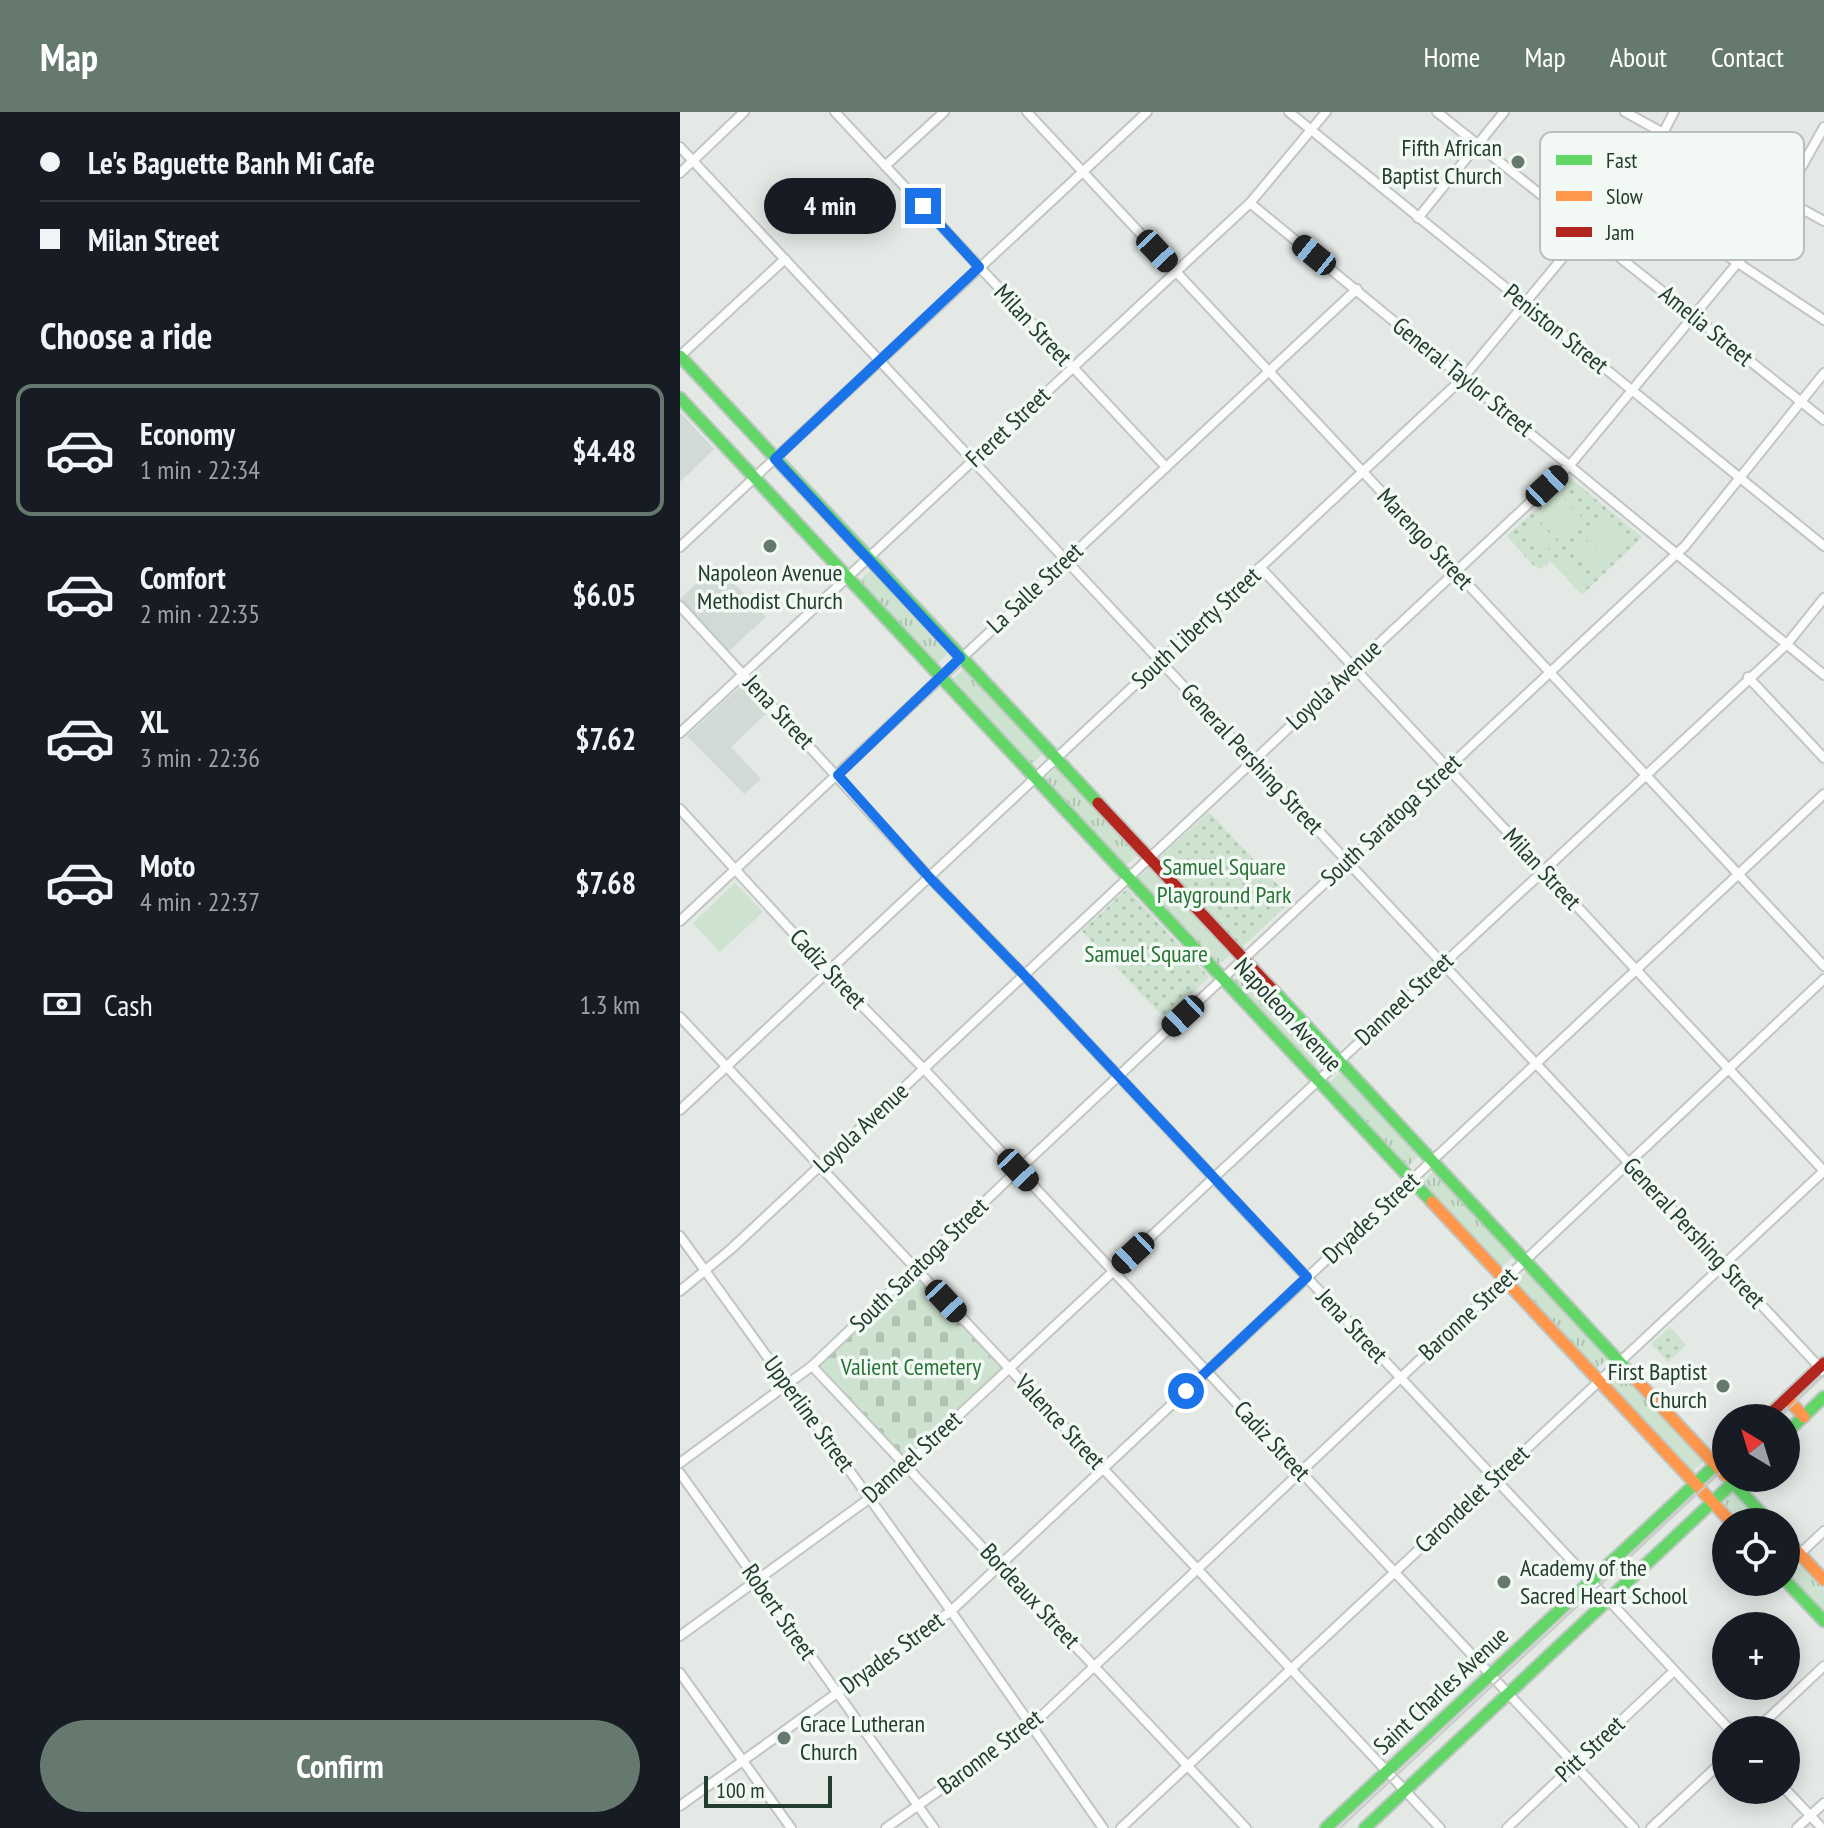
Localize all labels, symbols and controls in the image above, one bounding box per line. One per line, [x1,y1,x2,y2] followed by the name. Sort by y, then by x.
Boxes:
[40,32,98,81] text: Map
[1424,38,1480,75] text: Home
[1524,38,1566,75] text: Map
[1610,38,1667,75] text: About
[1711,38,1784,75] text: Contact
[1381,132,1502,191] place label: Fifth African Baptist Church
[1540,132,1804,260] legend
[88,143,375,182] text: Le's Baguette Banh Mi Cafe
[1606,146,1637,174] text: Fast
[1509,153,1527,171] marker: Fifth African Baptist Church
[763,178,895,234] callout: 4 min
[1606,182,1643,210] text: Slow
[905,188,941,224] route end
[804,189,856,222] text: 4 min
[1605,218,1634,246] text: Jam
[88,220,219,259] text: Milan Street
[1132,225,1182,277] car
[1288,231,1340,279] car
[988,277,1079,372] street label: Milan Street
[1498,277,1615,381] street label: Peniston Street
[1653,278,1760,373] street label: Amelia Street
[1386,310,1541,443] street label: General Taylor Street
[40,312,212,359] text: Choose a ride
[959,379,1057,474] street label: Freret Street
[44,414,116,486] icon: car
[140,414,235,453] text: Economy
[572,431,636,470] text: $4.48
[140,453,260,486] text: 1 min · 22:34
[1521,461,1573,511] car
[1371,481,1480,596] street label: Marengo Street
[980,535,1089,640] street label: La Salle Street
[761,537,779,555] marker: Napoleon Avenue Methodist Church
[697,557,843,616] place label: Napoleon Avenue Methodist Church
[44,558,116,630] icon: car
[140,558,226,597] text: Comfort
[1125,560,1267,695] street label: South Liberty Street
[572,575,636,614] text: $6.05
[140,597,260,630] text: 2 min · 22:35
[1280,633,1388,736] street label: Loyola Avenue
[736,667,822,756] street label: Jena Street
[1174,677,1331,841] street label: General Pershing Street
[44,702,116,774] icon: car
[140,702,169,741] text: XL
[575,719,636,758] text: $7.62
[140,741,260,774] text: 3 min · 22:36
[1314,746,1468,893] street label: South Saratoga Street
[1497,821,1588,916] street label: Milan Street
[44,846,116,918] icon: car
[140,846,195,885] text: Moto
[1157,851,1292,910] park label: Samuel Square Playground Park
[575,863,636,902] text: $7.68
[140,885,260,918] text: 4 min · 22:37
[783,922,874,1016] street label: Cadiz Street
[1084,938,1208,969] park label: Samuel Square
[1348,945,1460,1052] street label: Danneel Street
[1228,951,1349,1078] street label: Napoleon Avenue
[40,982,84,1026] icon: cash
[104,985,153,1024] text: Cash
[579,988,640,1021] text: 1.3 km
[1157,991,1209,1041] car
[807,1076,915,1179] street label: Loyola Avenue
[993,1144,1043,1196] car
[1616,1151,1773,1315] street label: General Pershing Street
[1316,1165,1426,1270] street label: Dryades Street
[843,1190,995,1339] street label: South Saratoga Street
[1107,1228,1159,1278] car
[1412,1260,1524,1367] street label: Baronne Street
[921,1275,971,1327] car
[1309,1281,1395,1370] street label: Jena Street
[757,1350,862,1478] street label: Upperline Street
[840,1351,981,1382] park label: Valient Cemetery
[1608,1356,1707,1415] place label: First Baptist Church
[1008,1367,1112,1476] street label: Valence Street
[1168,1373,1204,1409] route start
[1714,1377,1732,1395] marker: First Baptist Church
[1227,1394,1318,1488] street label: Cadiz Street
[855,1404,968,1509] street label: Danneel Street
[1712,1404,1800,1492] north arrow
[1712,1404,1800,1804] map controls
[1408,1438,1536,1559] street label: Carondelet Street
[1712,1508,1800,1596] button: locate
[974,1537,1087,1655] street label: Bordeaux Street
[1520,1552,1688,1611] place label: Academy of the Sacred Heart School
[735,1558,824,1666] street label: Robert Street
[1495,1573,1513,1591] marker: Academy of the Sacred Heart School
[834,1604,950,1701] street label: Dryades Street
[1712,1612,1800,1700] button: +
[1367,1620,1515,1761] street label: Saint Charles Avenue
[931,1702,1049,1801] street label: Baronne Street
[800,1708,925,1767] place label: Grace Lutheran Church
[1548,1708,1631,1789] street label: Pitt Street
[1712,1716,1800,1804] button: −
[40,1720,640,1812] button: Confirm
[775,1729,793,1747] marker: Grace Lutheran Church
[704,1772,832,1808] scale bar
[716,1776,765,1804] text: 100 m

